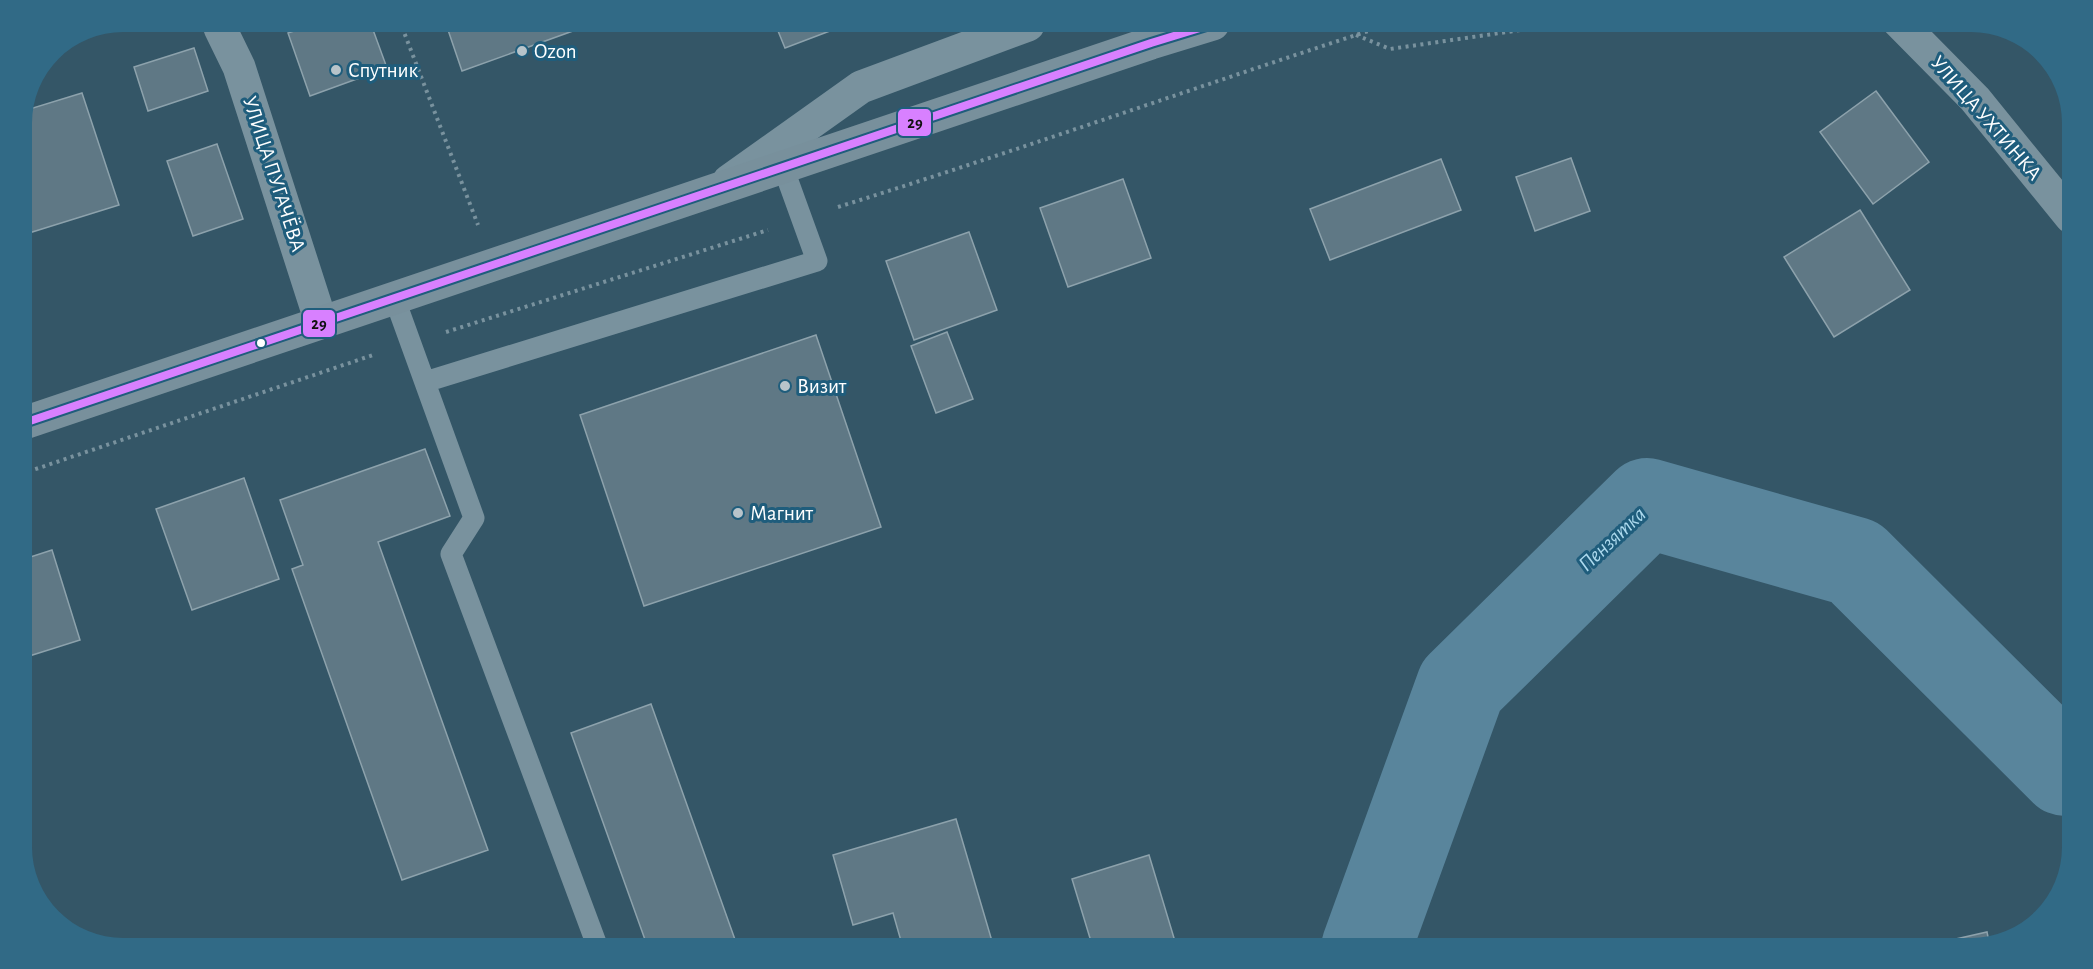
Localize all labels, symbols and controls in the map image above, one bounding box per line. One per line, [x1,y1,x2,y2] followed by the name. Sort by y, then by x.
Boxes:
[534,41,577,62] place label: Ozon
[515,44,529,58] marker: Ozon
[1927,52,2045,184] street label: УЛИЦА УХТИНКА
[348,60,419,81] place label: Спутник
[329,63,343,77] marker: Спутник
[239,94,310,254] street label: УЛИЦА ПУГАЧЁВА
[897,108,932,137] line badge: 29
[907,115,923,131] text: 29
[302,309,336,338] line badge: 29
[311,316,327,332] text: 29
[255,337,267,349] unlabelled marker
[797,376,847,397] place label: Визит
[778,379,792,393] marker: Визит
[750,503,814,524] place label: Магнит
[1574,503,1650,575] water label: Пензятка
[731,506,745,520] marker: Магнит

